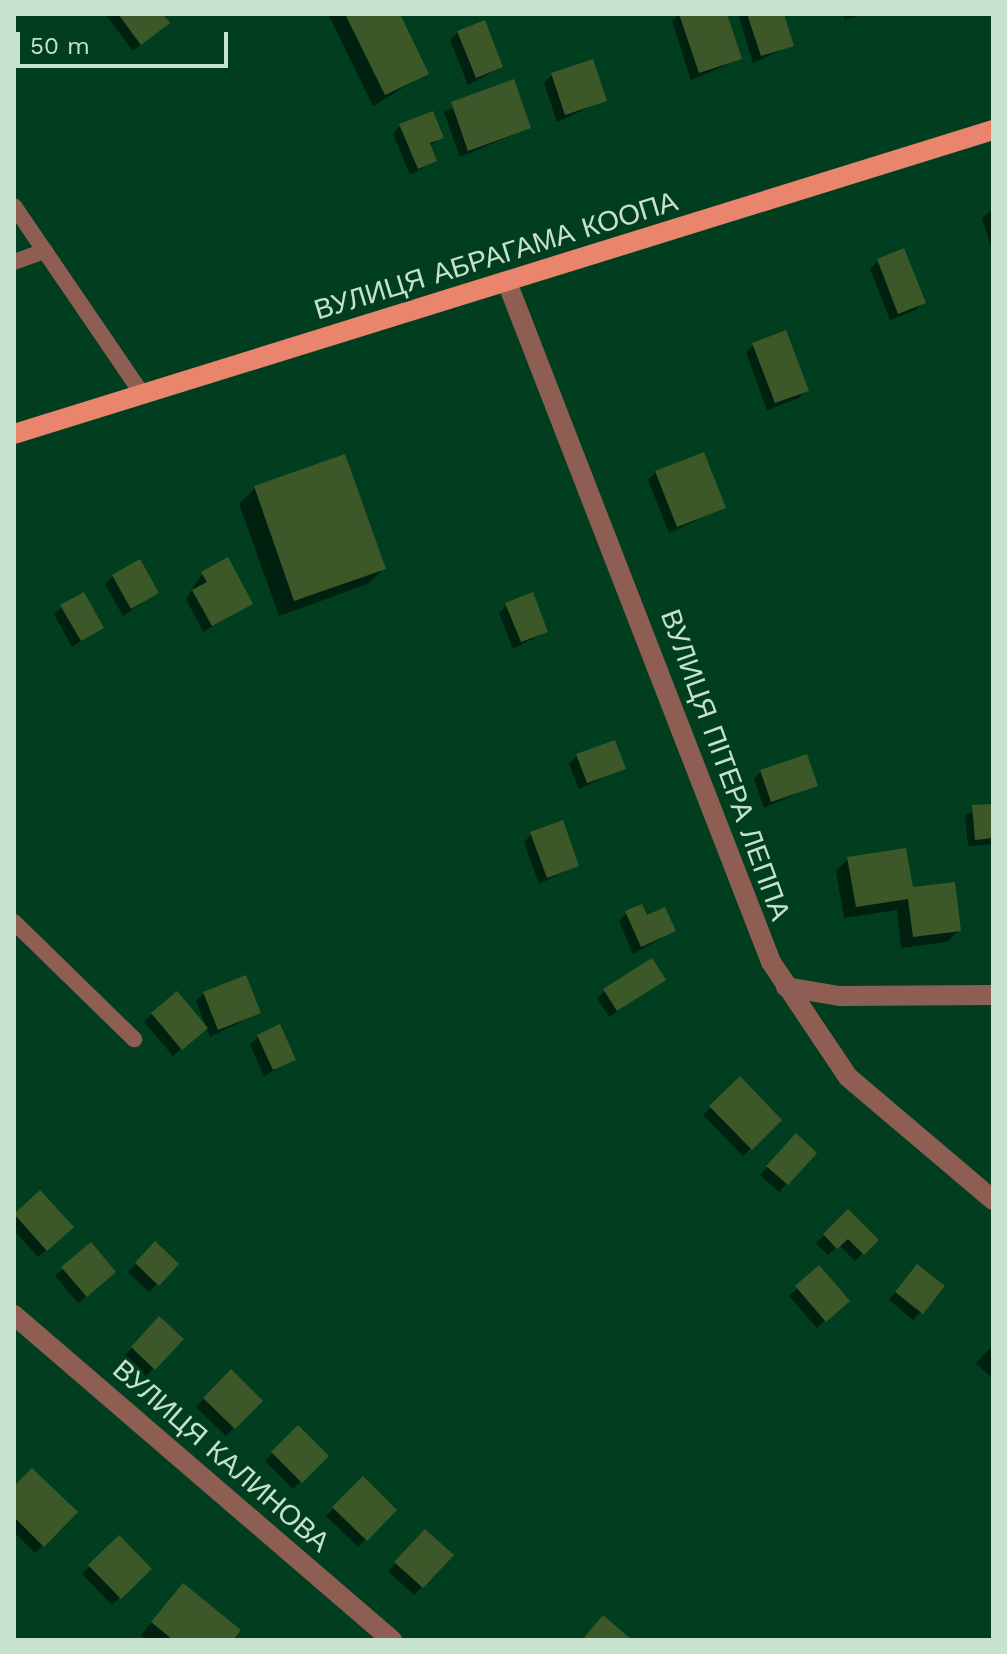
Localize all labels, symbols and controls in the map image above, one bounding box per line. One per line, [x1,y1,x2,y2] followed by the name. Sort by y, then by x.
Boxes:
[20,16,232,66] scale bar
[30,32,90,60] text: 50 m
[310,185,682,327] street label: ВУЛИЦЯ АБРАГАМА КООПА
[653,605,797,925] street label: ВУЛИЦЯ ПІТЕРА ЛЕППА
[106,1353,336,1559] street label: ВУЛИЦЯ КАЛИНОВА

